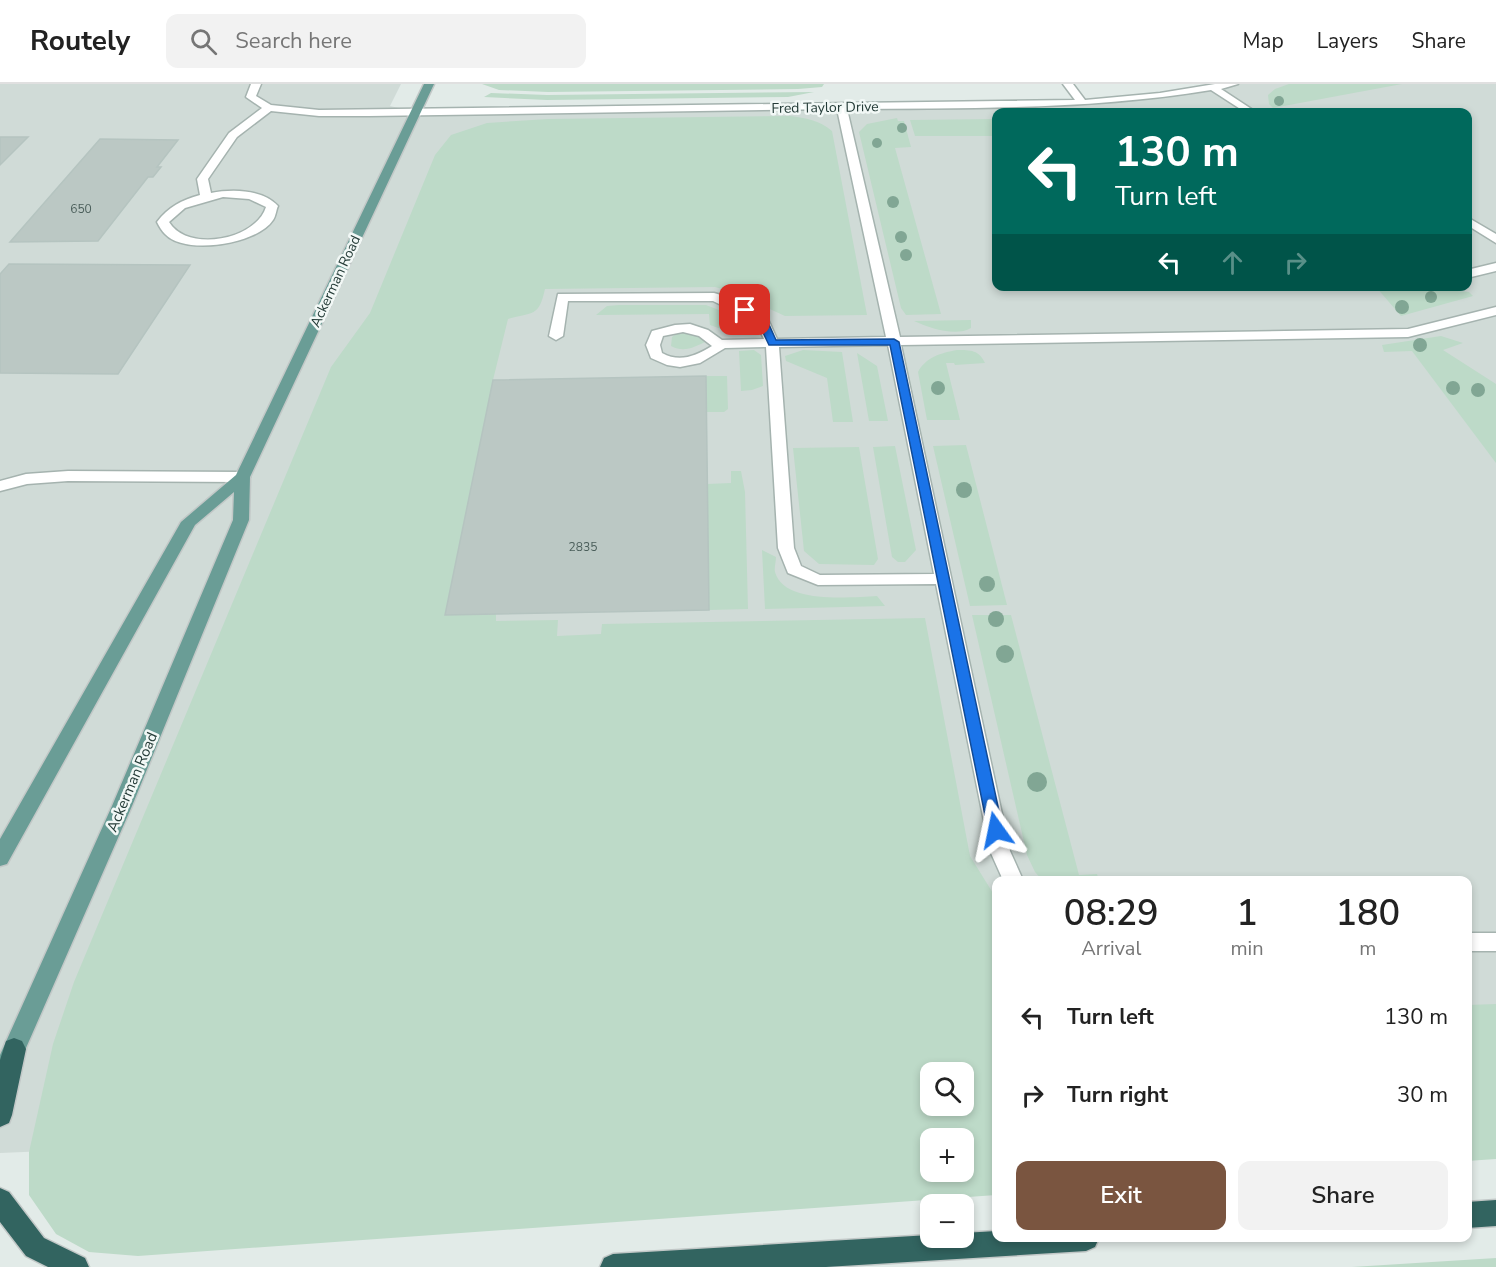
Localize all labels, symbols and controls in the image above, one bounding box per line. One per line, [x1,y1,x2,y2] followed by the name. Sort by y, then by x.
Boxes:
[166,14,586,68] search box
[30,22,130,60] text: Routely
[187,25,220,58] icon: search
[235,26,352,56] text: Search here
[1242,27,1284,55] text: Map
[1317,27,1378,55] text: Layers
[1411,27,1466,55] text: Share
[771,97,879,118] street label: Fred Taylor Drive
[1115,124,1239,181] text: 130 m
[1016,132,1094,210] icon: left
[1115,178,1216,215] text: Turn left
[70,201,92,217] house number: 650
[306,232,365,330] street label: Ackerman Road
[1153,246,1186,279] icon: left
[1216,246,1249,279] icon: ahead
[1279,246,1312,279] icon: right
[719,284,770,335] pin
[728,293,761,326] icon: arrive
[569,539,597,555] house number: 2835
[102,729,162,835] street label: Ackerman Road
[964,798,1028,862] position arrow
[1064,889,1159,938] text: 08:29
[1236,889,1258,938] text: 1
[1335,889,1400,938] text: 180
[1081,935,1141,962] text: Arrival
[1231,935,1264,962] text: min
[1359,935,1376,962] text: m
[1016,1001,1049,1034] icon: left
[1067,1002,1154,1032] text: Turn left
[1384,1002,1448,1032] text: 130 m
[920,1062,974,1248] map controls
[920,1062,974,1116] button: search
[1016,1079,1049,1112] icon: right
[1067,1080,1168,1110] text: Turn right
[1397,1080,1448,1110] text: 30 m
[920,1128,974,1182] button: +
[1016,1161,1226,1230] button: Exit
[1238,1161,1448,1230] button: Share
[920,1194,974,1248] button: −

